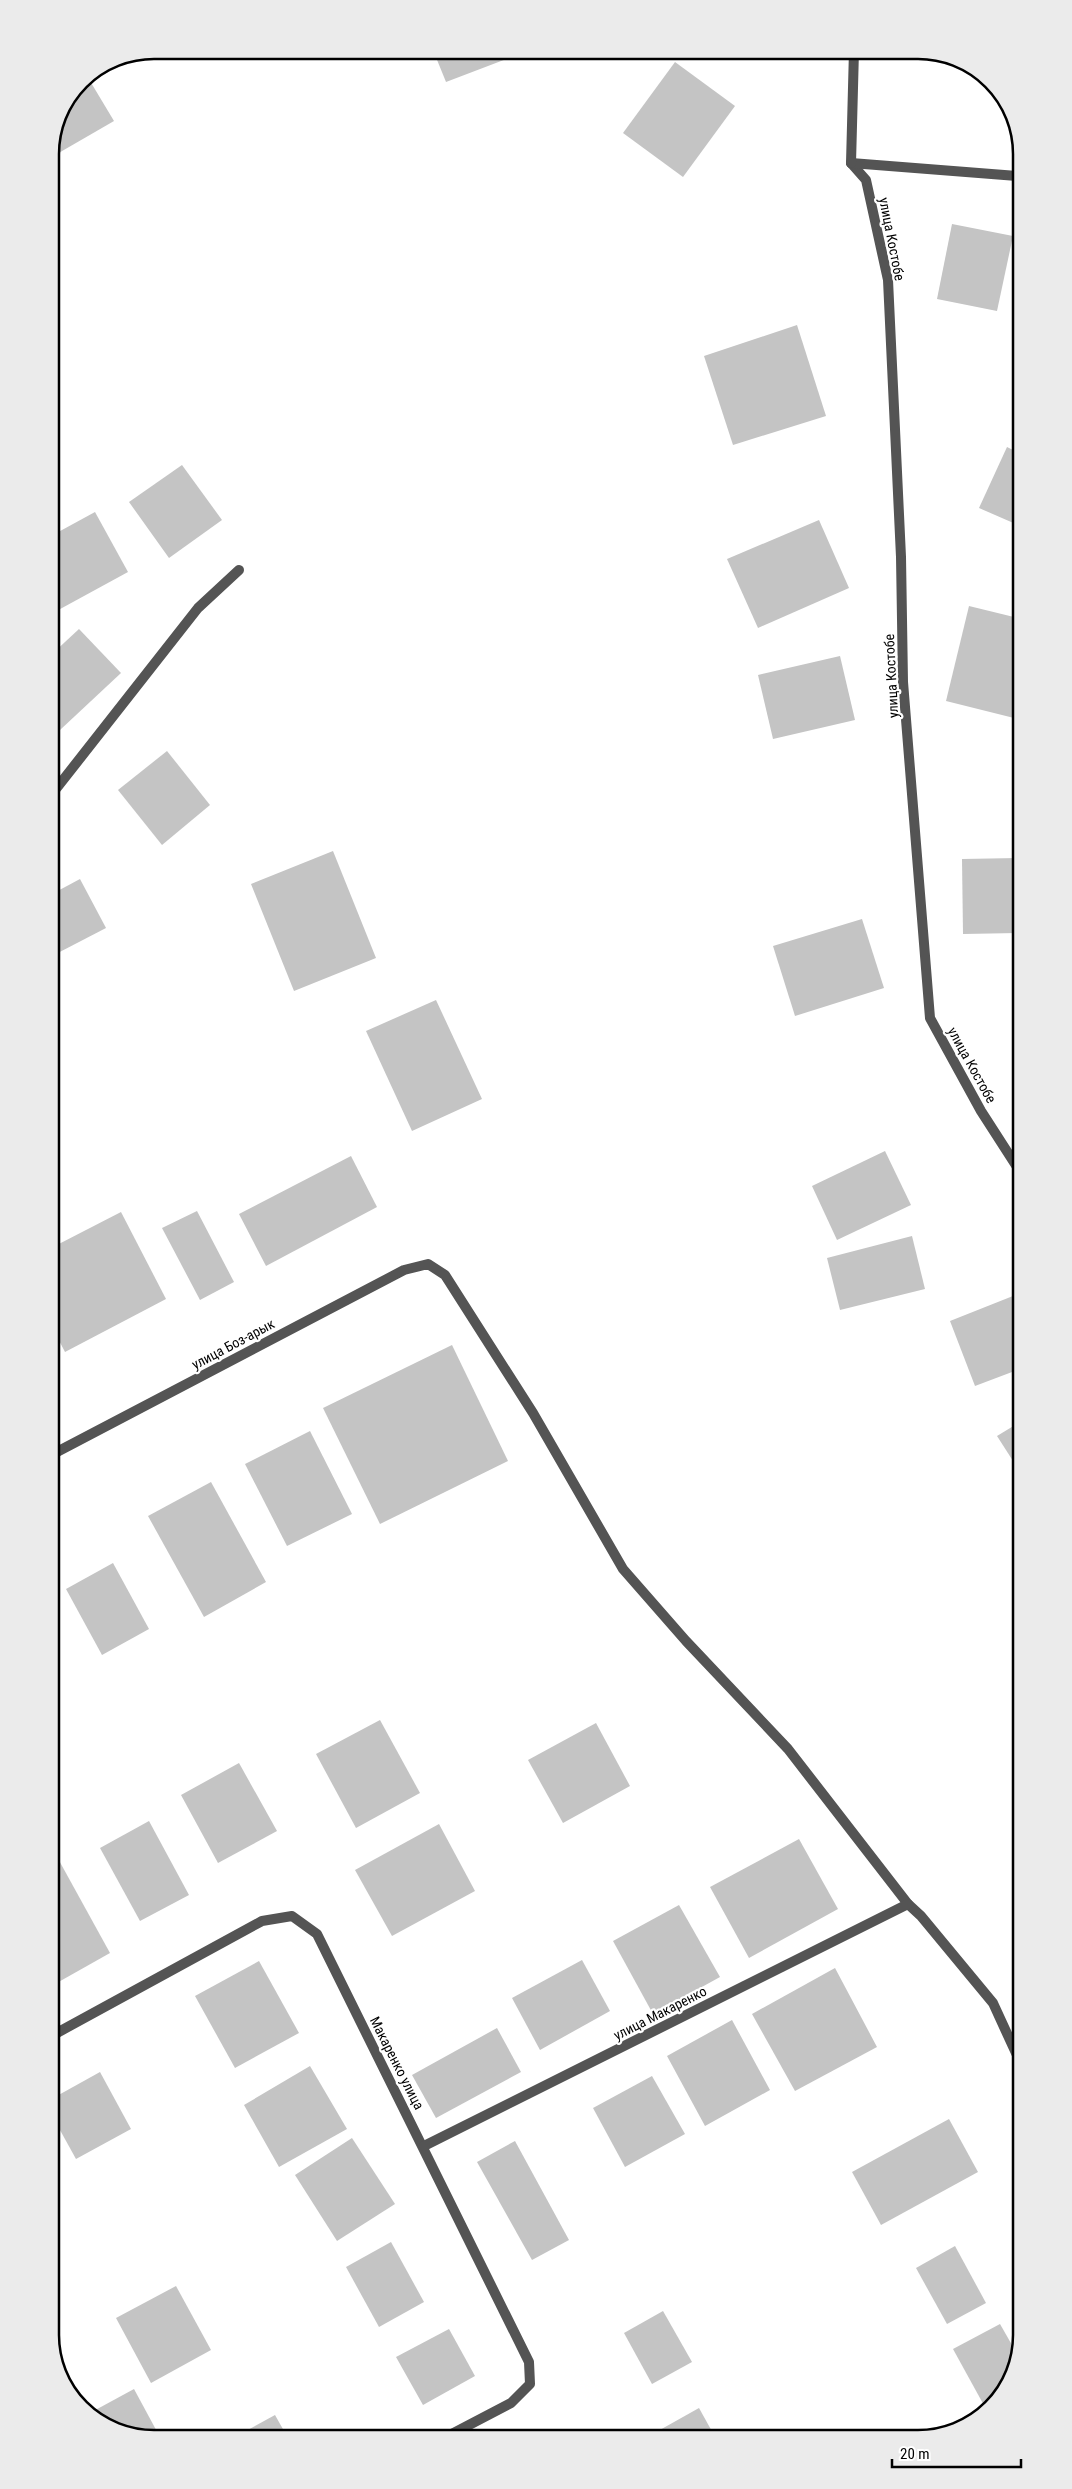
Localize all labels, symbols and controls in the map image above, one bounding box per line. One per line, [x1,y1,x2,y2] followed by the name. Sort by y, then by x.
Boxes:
[876,196,908,282] street label: улица Костобе
[881,633,901,719] street label: улица Костобе
[945,1024,1000,1106] street label: улица Костобе
[189,1315,277,1373] street label: улица Боз-арык
[611,1983,709,2043] street label: улица Макаренко
[367,2014,427,2112] street label: Макаренко улица
[892,2436,1021,2468] scale bar
[900,2445,930,2463] text: 20 m

